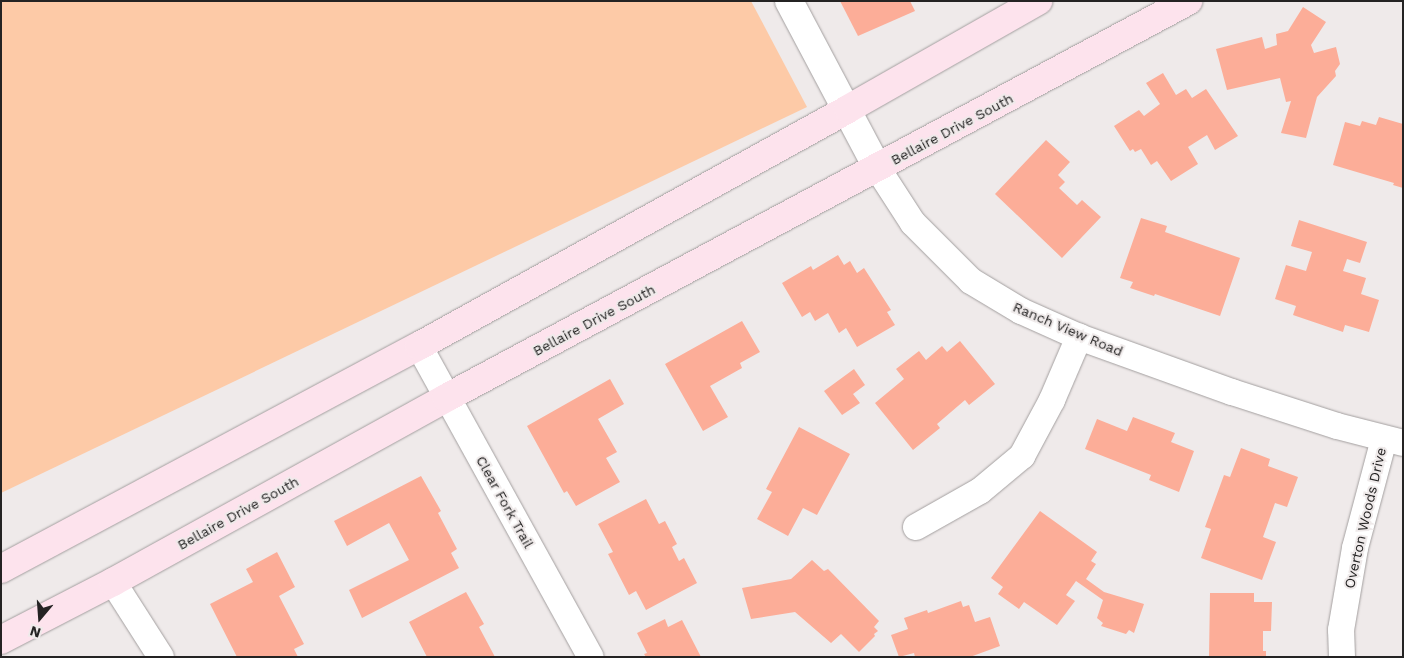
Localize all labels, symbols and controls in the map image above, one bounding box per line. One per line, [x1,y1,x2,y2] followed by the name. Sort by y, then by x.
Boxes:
[888,90,1016,168] street label: Bellaire Drive South
[530,281,658,359] street label: Bellaire Drive South
[1010,298,1126,360] street label: Ranch View Road
[1341,446,1389,590] street label: Overton Woods Drive
[472,452,538,552] street label: Clear Fork Trail
[174,473,302,553] street label: Bellaire Drive South
[15,593,65,643] north arrow
[28,623,43,641] text: N

